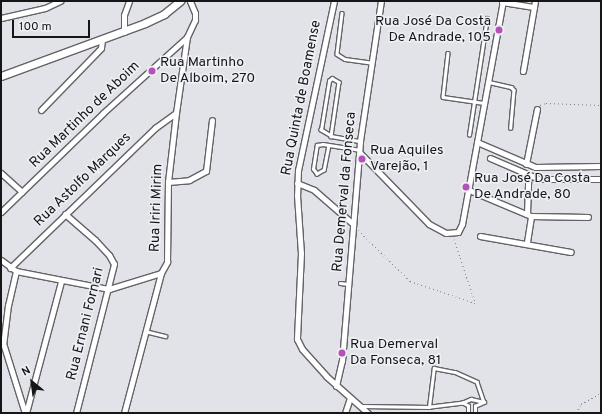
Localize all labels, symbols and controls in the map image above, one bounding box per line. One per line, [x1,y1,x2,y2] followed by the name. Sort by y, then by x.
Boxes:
[14,12,92,38] scale bar
[375,14,491,46] place label: Rua José Da Costa De Andrade, 105
[19,19,52,35] text: 100 m
[279,19,325,177] street label: Rua Quinta de Boamense
[494,25,504,35] marker: Rua José Da Costa De Andrade, 105
[160,55,256,88] place label: Rua Martinho De Alboim, 270
[26,58,144,172] street label: Rua Martinho de Aboim
[147,66,157,76] marker: Rua Martinho De Alboim, 270
[330,111,360,273] street label: Rua Demerval da Fonseca
[31,129,135,231] street label: Rua Astolfo Marques
[370,143,444,176] place label: Rua Aquiles Varejão, 1
[357,154,367,164] marker: Rua Aquiles Varejão, 1
[147,164,167,252] street label: Rua Iriri Mirim
[474,171,590,204] place label: Rua José Da Costa De Andrade, 80
[461,182,471,192] marker: Rua José Da Costa De Andrade, 80
[64,266,108,382] street label: Rua Ernani Fornari
[350,337,441,370] place label: Rua Demerval Da Fonseca, 81
[337,348,347,358] marker: Rua Demerval Da Fonseca, 81
[12,362,52,402] north arrow
[19,363,33,380] text: N

